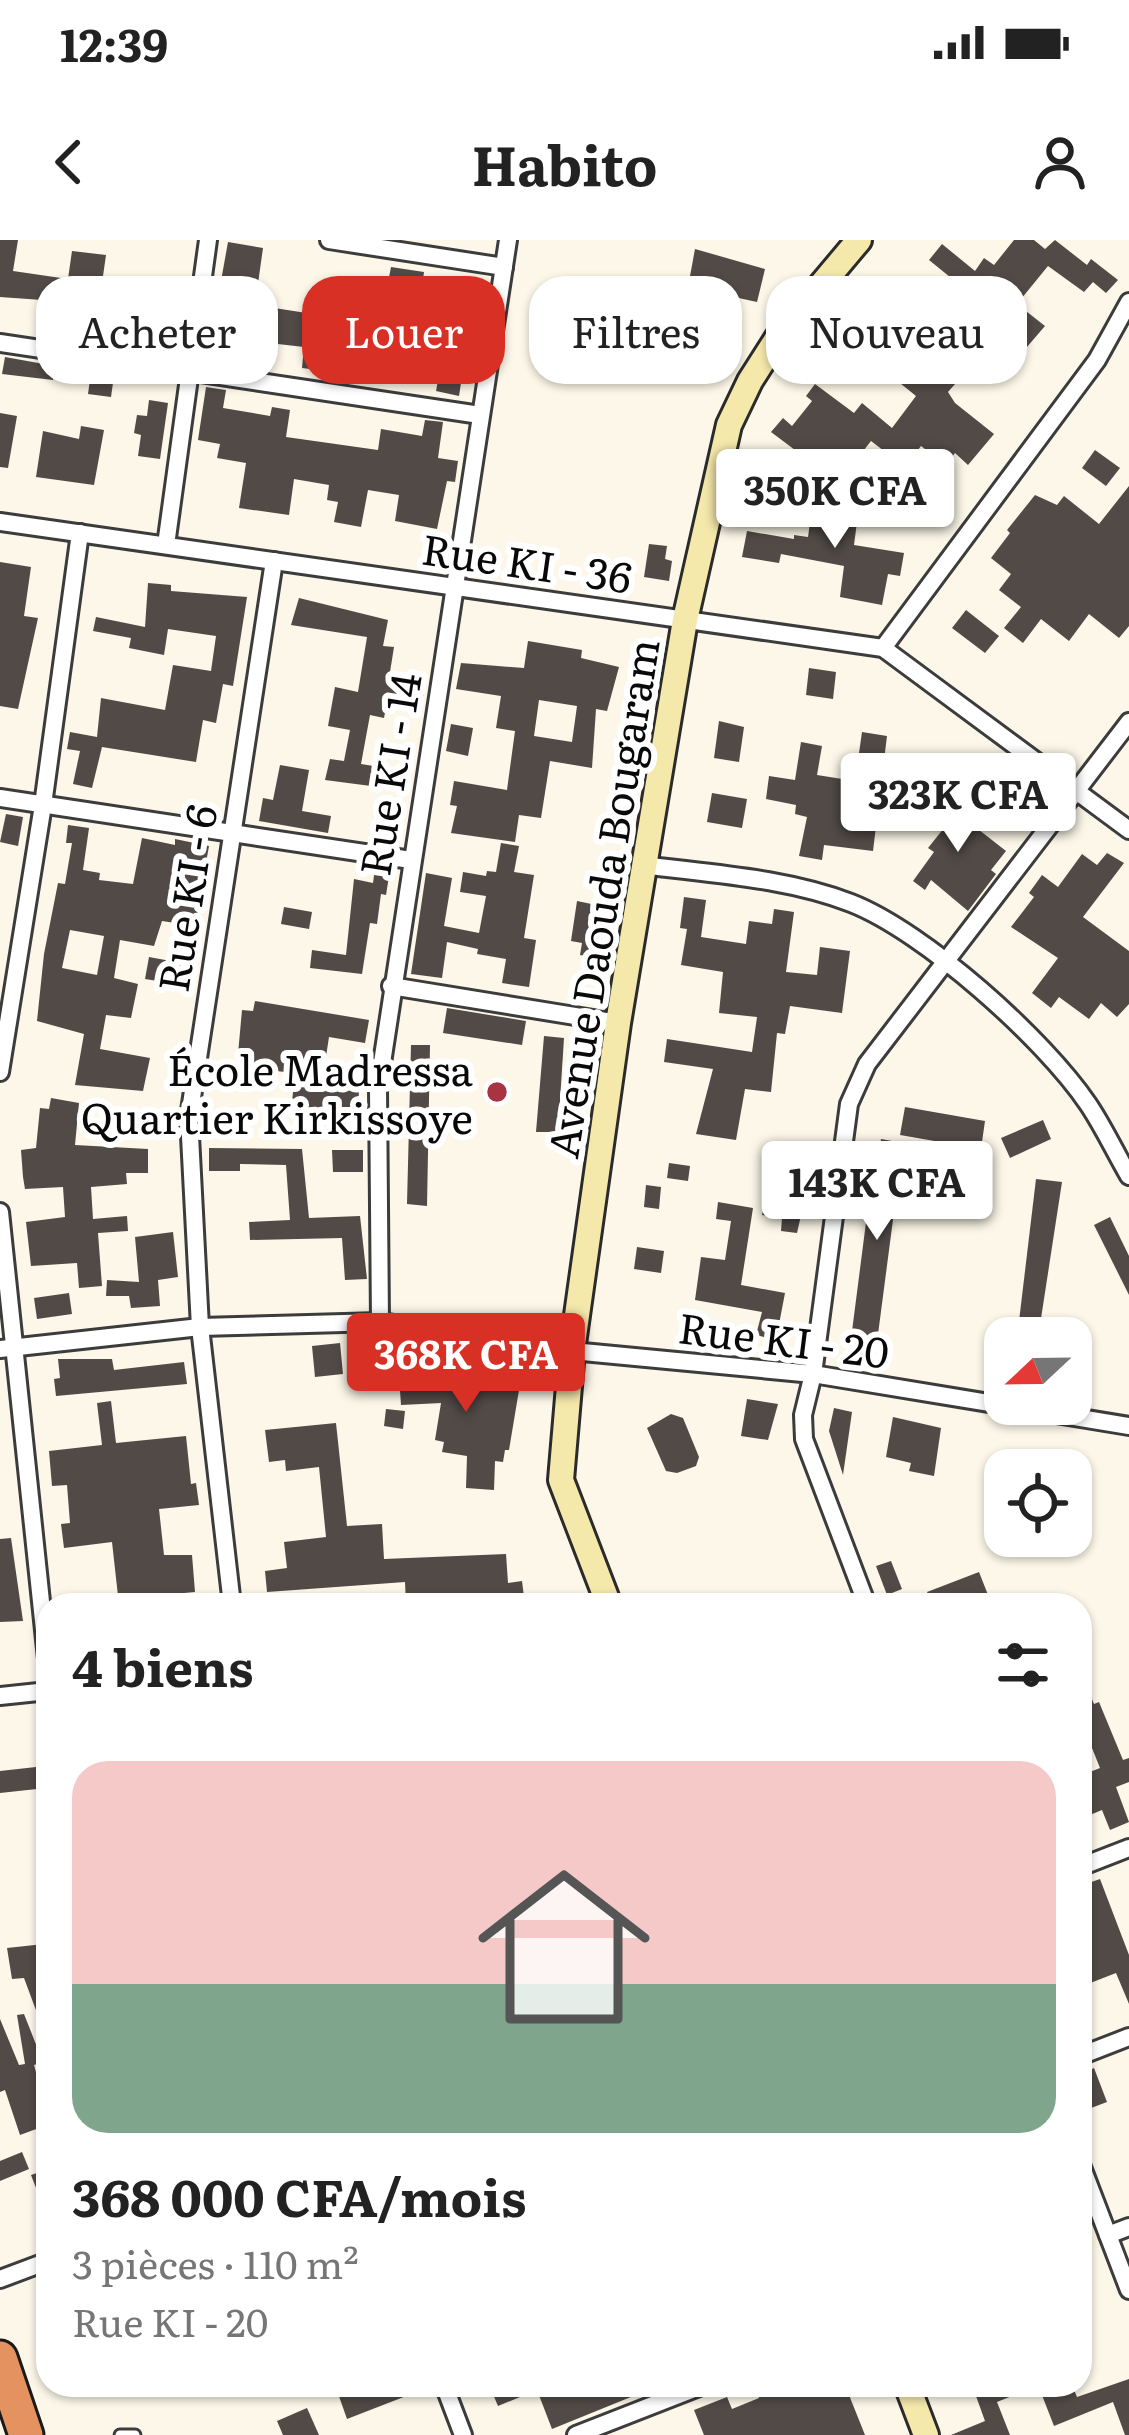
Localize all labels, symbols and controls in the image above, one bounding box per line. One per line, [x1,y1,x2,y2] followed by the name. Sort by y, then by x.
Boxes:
[60,9,168,76] text: 12:39
[472,122,657,203] text: Habito
[36,129,102,195] icon: back
[1027,129,1093,195] icon: person
[36,276,278,384] chip: Acheter
[302,276,505,384] chip: Louer
[529,276,742,384] chip: Filtres
[766,276,1027,384] chip: Nouveau
[711,449,959,551] pin: 350K CFA
[743,459,927,517] text: 350K CFA
[418,516,636,606] street label: Rue KI - 36
[529,634,673,1162] street label: Avenue Daouda Bougaram
[341,668,435,880] street label: Rue KI - 14
[834,753,1082,855] pin: 323K CFA
[868,763,1048,821] text: 323K CFA
[140,800,230,996] street label: Rue KI - 6
[81,1037,473,1147] place label: École Madressa Quartier Kirkissoye
[484,1079,510,1105] marker: École Madressa Quartier Kirkissoye
[753,1141,1001,1243] pin: 143K CFA
[789,1151,965,1209] text: 143K CFA
[675,1294,893,1382] street label: Rue KI - 20
[342,1313,590,1415] pin: 368K CFA
[984,1317,1092,1425] north arrow
[984,1317,1092,1557] map controls
[374,1323,558,1381] text: 368K CFA
[984,1449,1092,1557] button: locate
[72,1627,253,1703] text: 4 biens
[990,1632,1056,1698] icon: filters
[456,1839,672,2055] icon: home
[72,2157,526,2233] text: 368 000 CFA/mois
[72,2233,359,2291] text: 3 pièces · 110 m²
[72,2291,268,2349] text: Rue KI - 20

